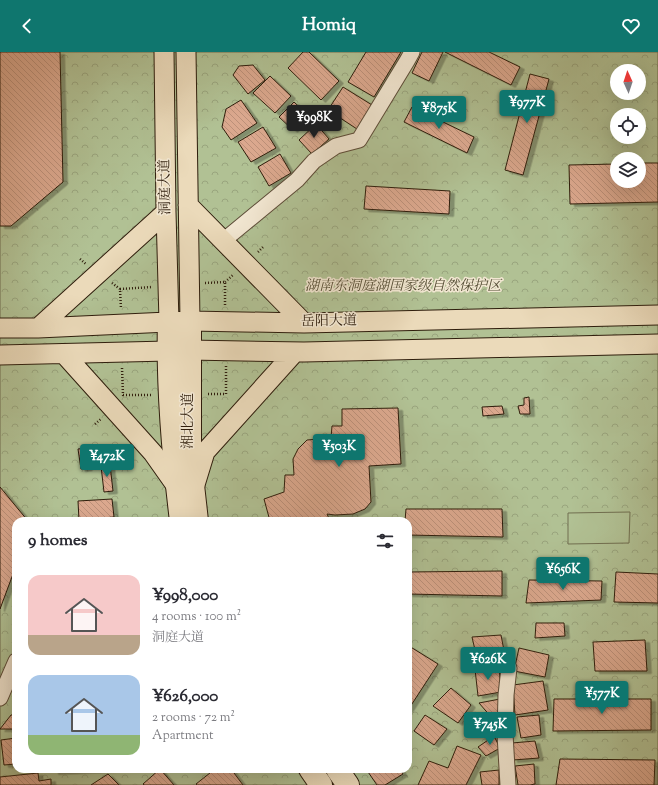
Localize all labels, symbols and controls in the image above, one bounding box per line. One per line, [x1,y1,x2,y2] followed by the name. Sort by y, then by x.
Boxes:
[302,13,356,39] text: Homiq
[16,15,38,37] icon: back
[620,15,642,37] icon: heart
[610,64,646,100] north arrow
[610,64,646,188] map controls
[499,90,555,124] pin: ¥977K
[509,94,546,112] text: ¥977K
[411,96,467,130] pin: ¥875K
[421,100,457,118] text: ¥875K
[286,105,342,139] pin: ¥998K
[610,108,646,144] button: locate
[296,109,332,127] text: ¥998K
[610,152,646,188] button: layers
[156,159,176,215] street label: 洞庭大道
[305,277,503,297] park label: 湖南东洞庭湖国家级自然保护区
[301,312,357,332] street label: 岳阳大道
[179,393,199,449] street label: 湘北大道
[311,434,367,468] pin: ¥503K
[322,438,356,456] text: ¥503K
[79,444,135,478] pin: ¥472K
[89,448,125,466] text: ¥472K
[28,529,87,553] text: 9 homes
[374,530,396,552] icon: filters
[535,557,591,591] pin: ¥656K
[545,561,581,579] text: ¥656K
[152,584,218,608] text: ¥998,000
[60,591,108,639] icon: home
[152,608,241,626] text: 4 rooms · 100 m²
[152,629,204,647] text: 洞庭大道
[460,647,516,681] pin: ¥626K
[470,651,506,669] text: ¥626K
[574,681,630,715] pin: ¥577K
[152,685,218,709] text: ¥626,000
[584,685,620,703] text: ¥577K
[60,691,108,739] icon: home
[152,709,235,727] text: 2 rooms · 72 m²
[462,712,518,746] pin: ¥745K
[473,716,507,734] text: ¥745K
[152,727,213,745] text: Apartment

